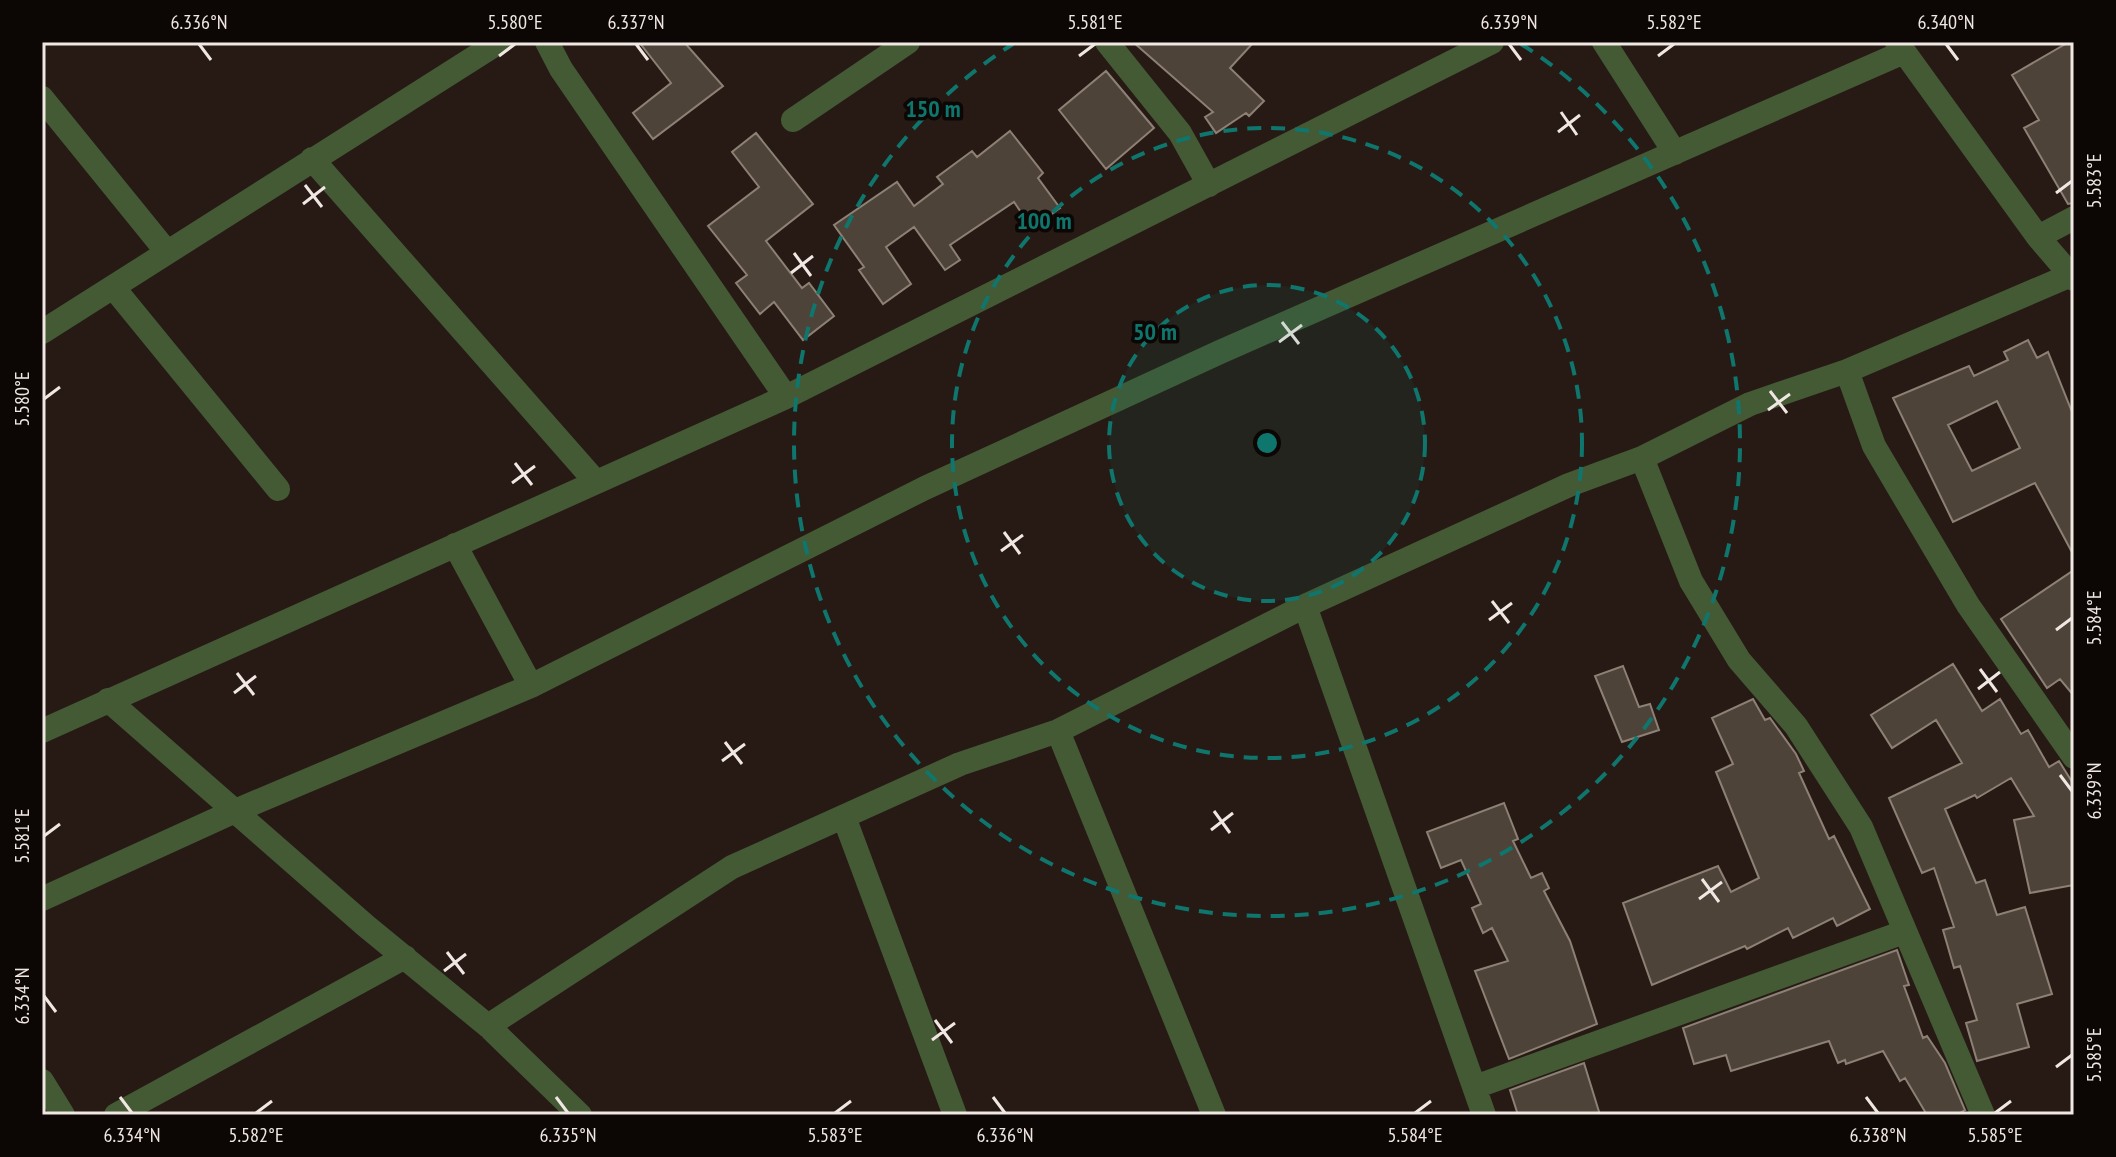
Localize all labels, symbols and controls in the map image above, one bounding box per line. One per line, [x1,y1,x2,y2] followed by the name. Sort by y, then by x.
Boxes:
[170,9,228,35] text: 6.336°N
[488,9,542,35] text: 5.580°E
[607,9,665,35] text: 6.337°N
[1068,9,1122,35] text: 5.581°E
[1480,9,1538,35] text: 6.339°N
[1647,9,1701,35] text: 5.582°E
[1917,9,1975,35] text: 6.340°N
[905,93,961,124] text: 150 m
[2081,154,2107,208] text: 5.583°E
[1016,205,1072,236] text: 100 m
[1133,316,1177,347] text: 50 m
[9,372,35,426] text: 5.580°E
[1253,429,1281,457] centre of rings
[2081,591,2107,645] text: 5.584°E
[2081,762,2107,820] text: 6.339°N
[9,809,35,863] text: 5.581°E
[9,967,35,1025] text: 6.334°N
[2081,1028,2107,1082] text: 5.585°E
[103,1122,161,1148] text: 6.334°N
[229,1122,283,1148] text: 5.582°E
[539,1122,597,1148] text: 6.335°N
[808,1122,862,1148] text: 5.583°E
[976,1122,1034,1148] text: 6.336°N
[1388,1122,1442,1148] text: 5.584°E
[1849,1122,1907,1148] text: 6.338°N
[1968,1122,2022,1148] text: 5.585°E

